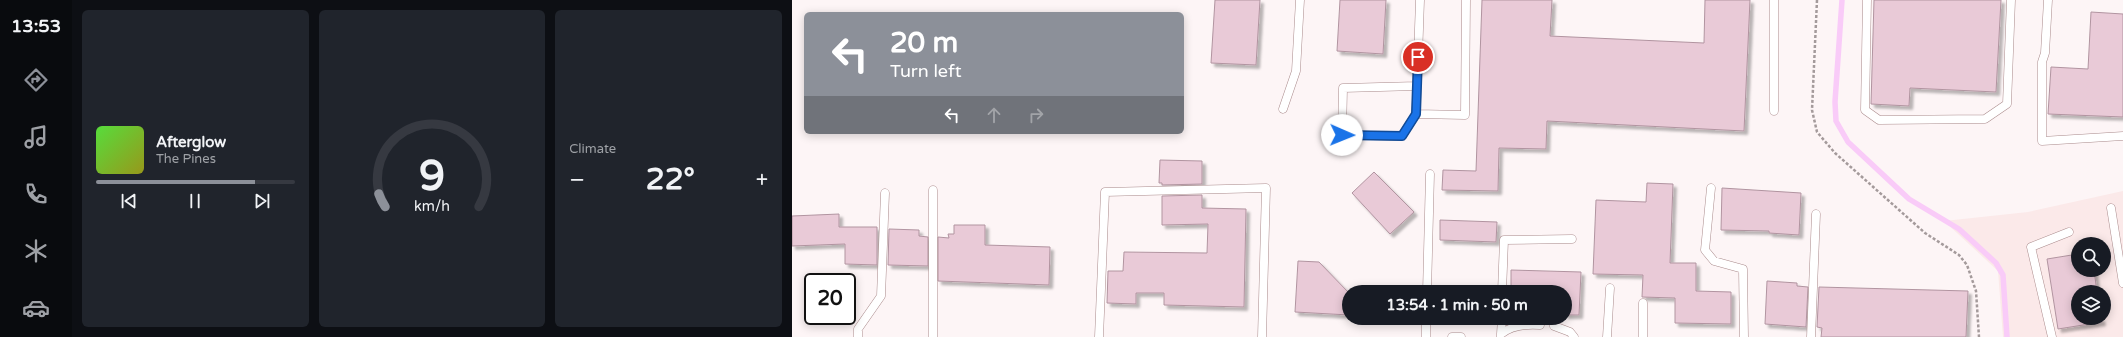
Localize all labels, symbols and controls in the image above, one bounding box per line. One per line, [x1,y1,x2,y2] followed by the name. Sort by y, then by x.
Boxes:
[11,15,61,37] text: 13:53
[890,26,958,60] text: 20 m
[824,28,876,80] icon: left
[1401,40,1435,74] pin
[1407,46,1429,68] icon: arrive
[890,60,962,82] text: Turn left
[22,66,50,94] icon: directions
[941,104,963,126] icon: left
[983,104,1005,126] icon: ahead
[1025,104,1047,126] icon: right
[1321,114,1363,156] position arrow
[22,123,50,151] icon: music
[156,133,226,151] text: Afterglow
[569,141,616,157] text: Climate
[156,151,216,167] text: The Pines
[419,151,445,201] text: 9
[646,161,695,198] text: 22°
[569,167,585,193] text: −
[756,167,768,193] text: +
[22,180,50,208] icon: phone
[118,190,140,212] icon: previous
[184,190,206,212] icon: pause
[251,190,273,212] icon: next
[414,197,450,214] text: km/h
[22,237,50,265] icon: climate
[2071,237,2111,325] map controls
[2071,237,2111,277] button: search
[804,273,856,325] speed limit sign: 20
[2071,285,2111,325] button: layers
[22,294,50,322] icon: car
[1386,296,1528,314] text: 13:54 · 1 min · 50 m

